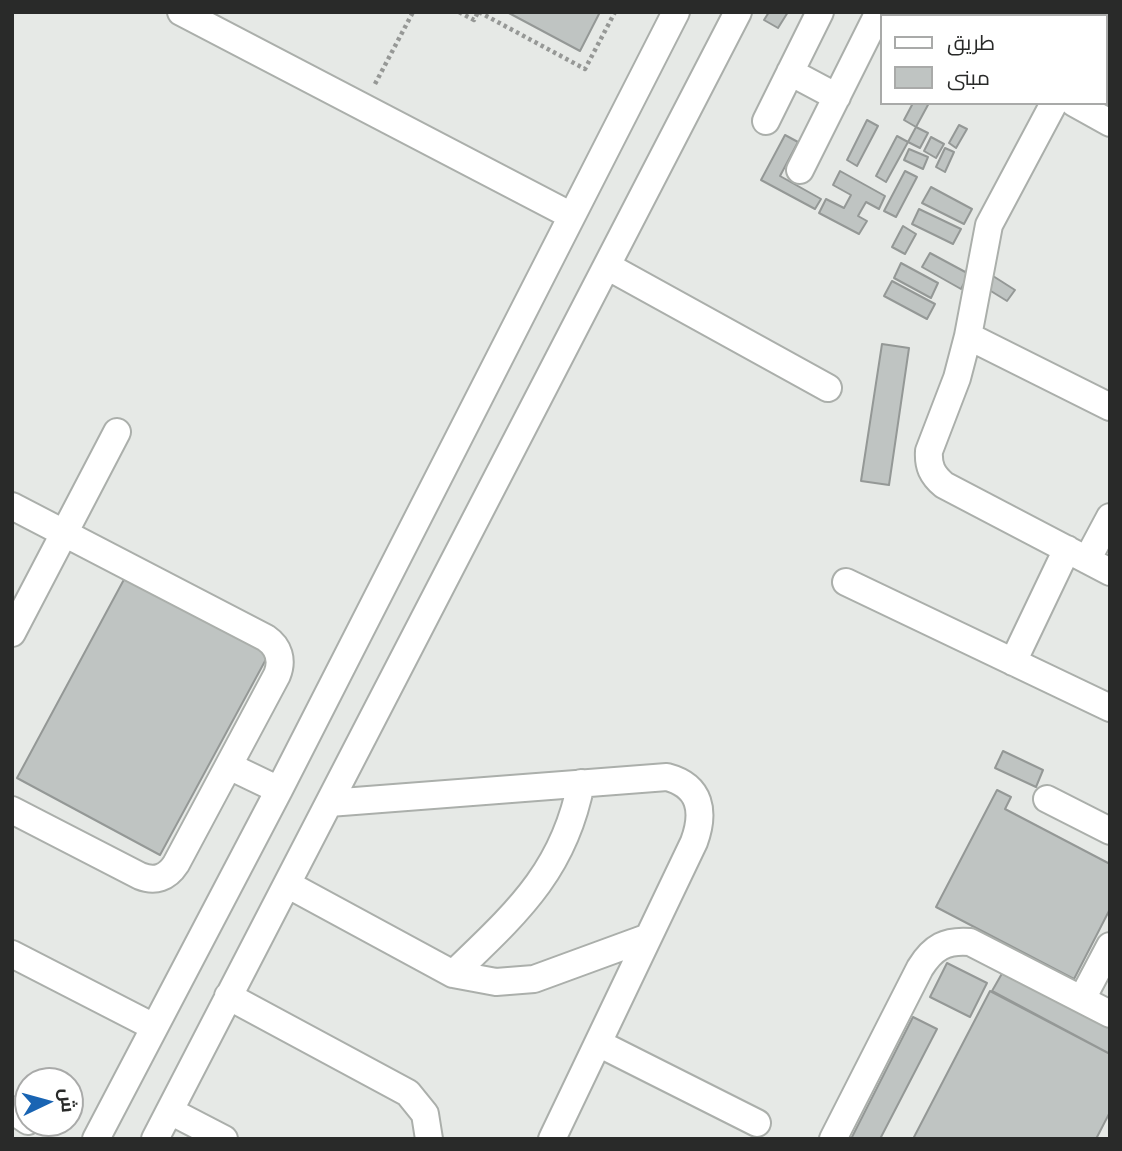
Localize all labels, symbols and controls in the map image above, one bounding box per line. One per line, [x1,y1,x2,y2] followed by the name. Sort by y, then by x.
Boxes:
[880,14,1108,105] legend
[947,28,995,56] text: طريق
[947,63,990,91] text: مبنى
[14,1067,84,1137] north arrow
[54,1087,82,1114] text: ش

